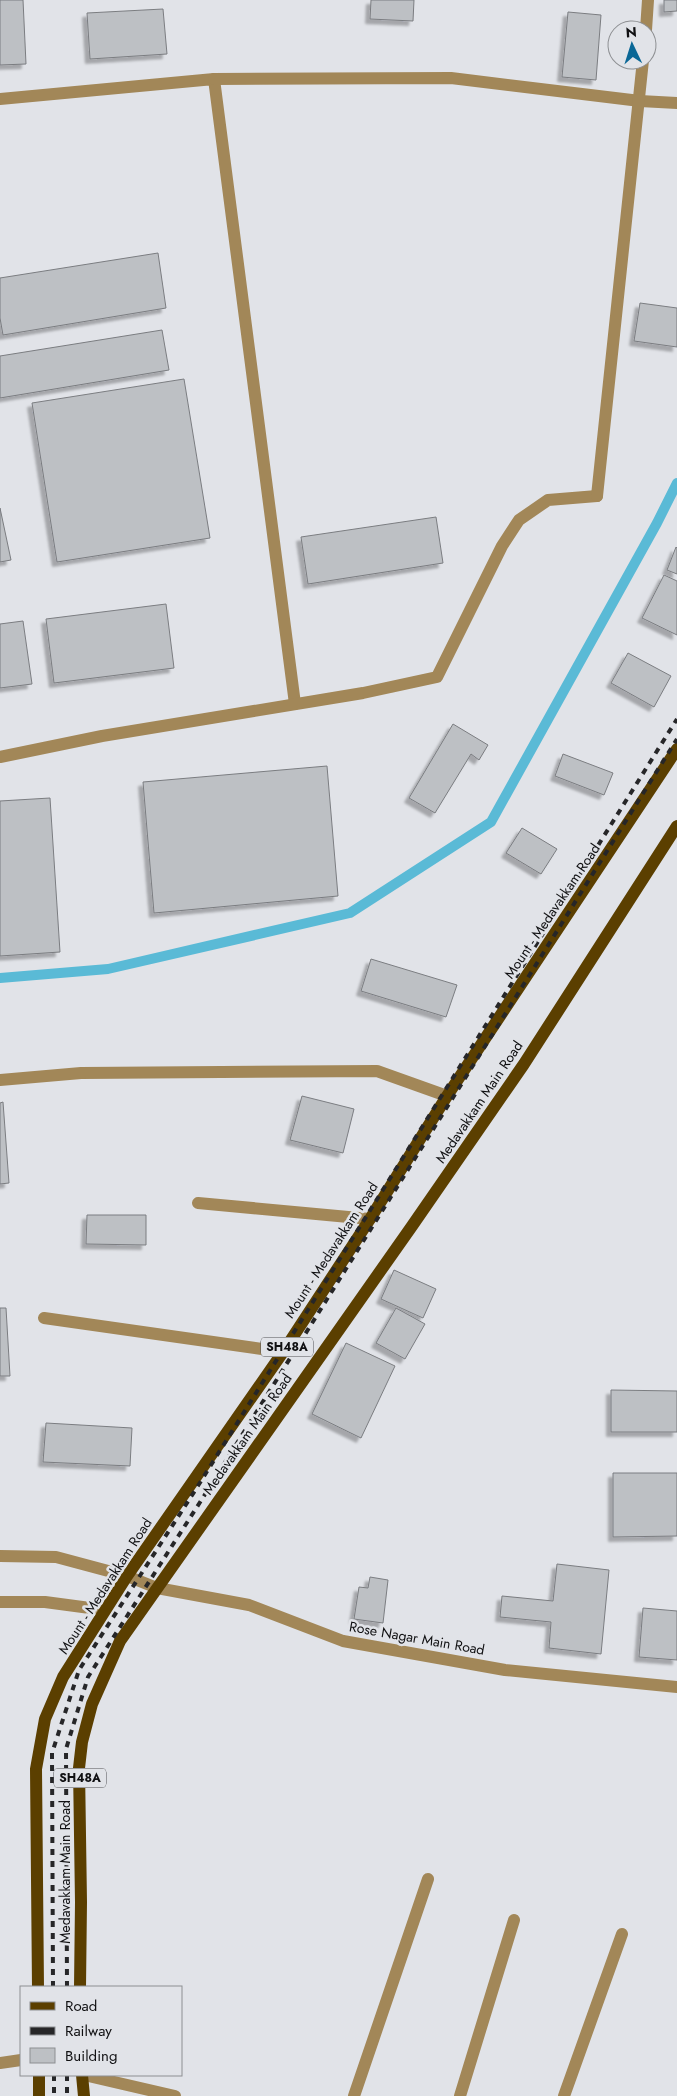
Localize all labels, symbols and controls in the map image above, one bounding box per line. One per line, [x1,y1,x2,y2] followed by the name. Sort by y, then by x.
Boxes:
[607,20,657,70] north arrow
[625,22,637,42] text: N
[499,840,605,982] street label: Mount - Medavakkam Road
[431,1037,527,1167] street label: Medavakkam Main Road
[279,1178,383,1322] street label: Mount - Medavakkam Road
[261,1338,313,1356] road number: SH48A
[198,1369,296,1499] street label: Medavakkam Main Road
[53,1514,157,1658] street label: Mount - Medavakkam Road
[348,1616,486,1660] street label: Rose Nagar Main Road
[54,1769,106,1788] road number: SH48A
[55,1800,75,1944] street label: Medavakkam Main Road
[20,1986,182,2076] legend
[65,1995,97,2017] text: Road
[65,2020,112,2042] text: Railway
[65,2045,117,2067] text: Building

